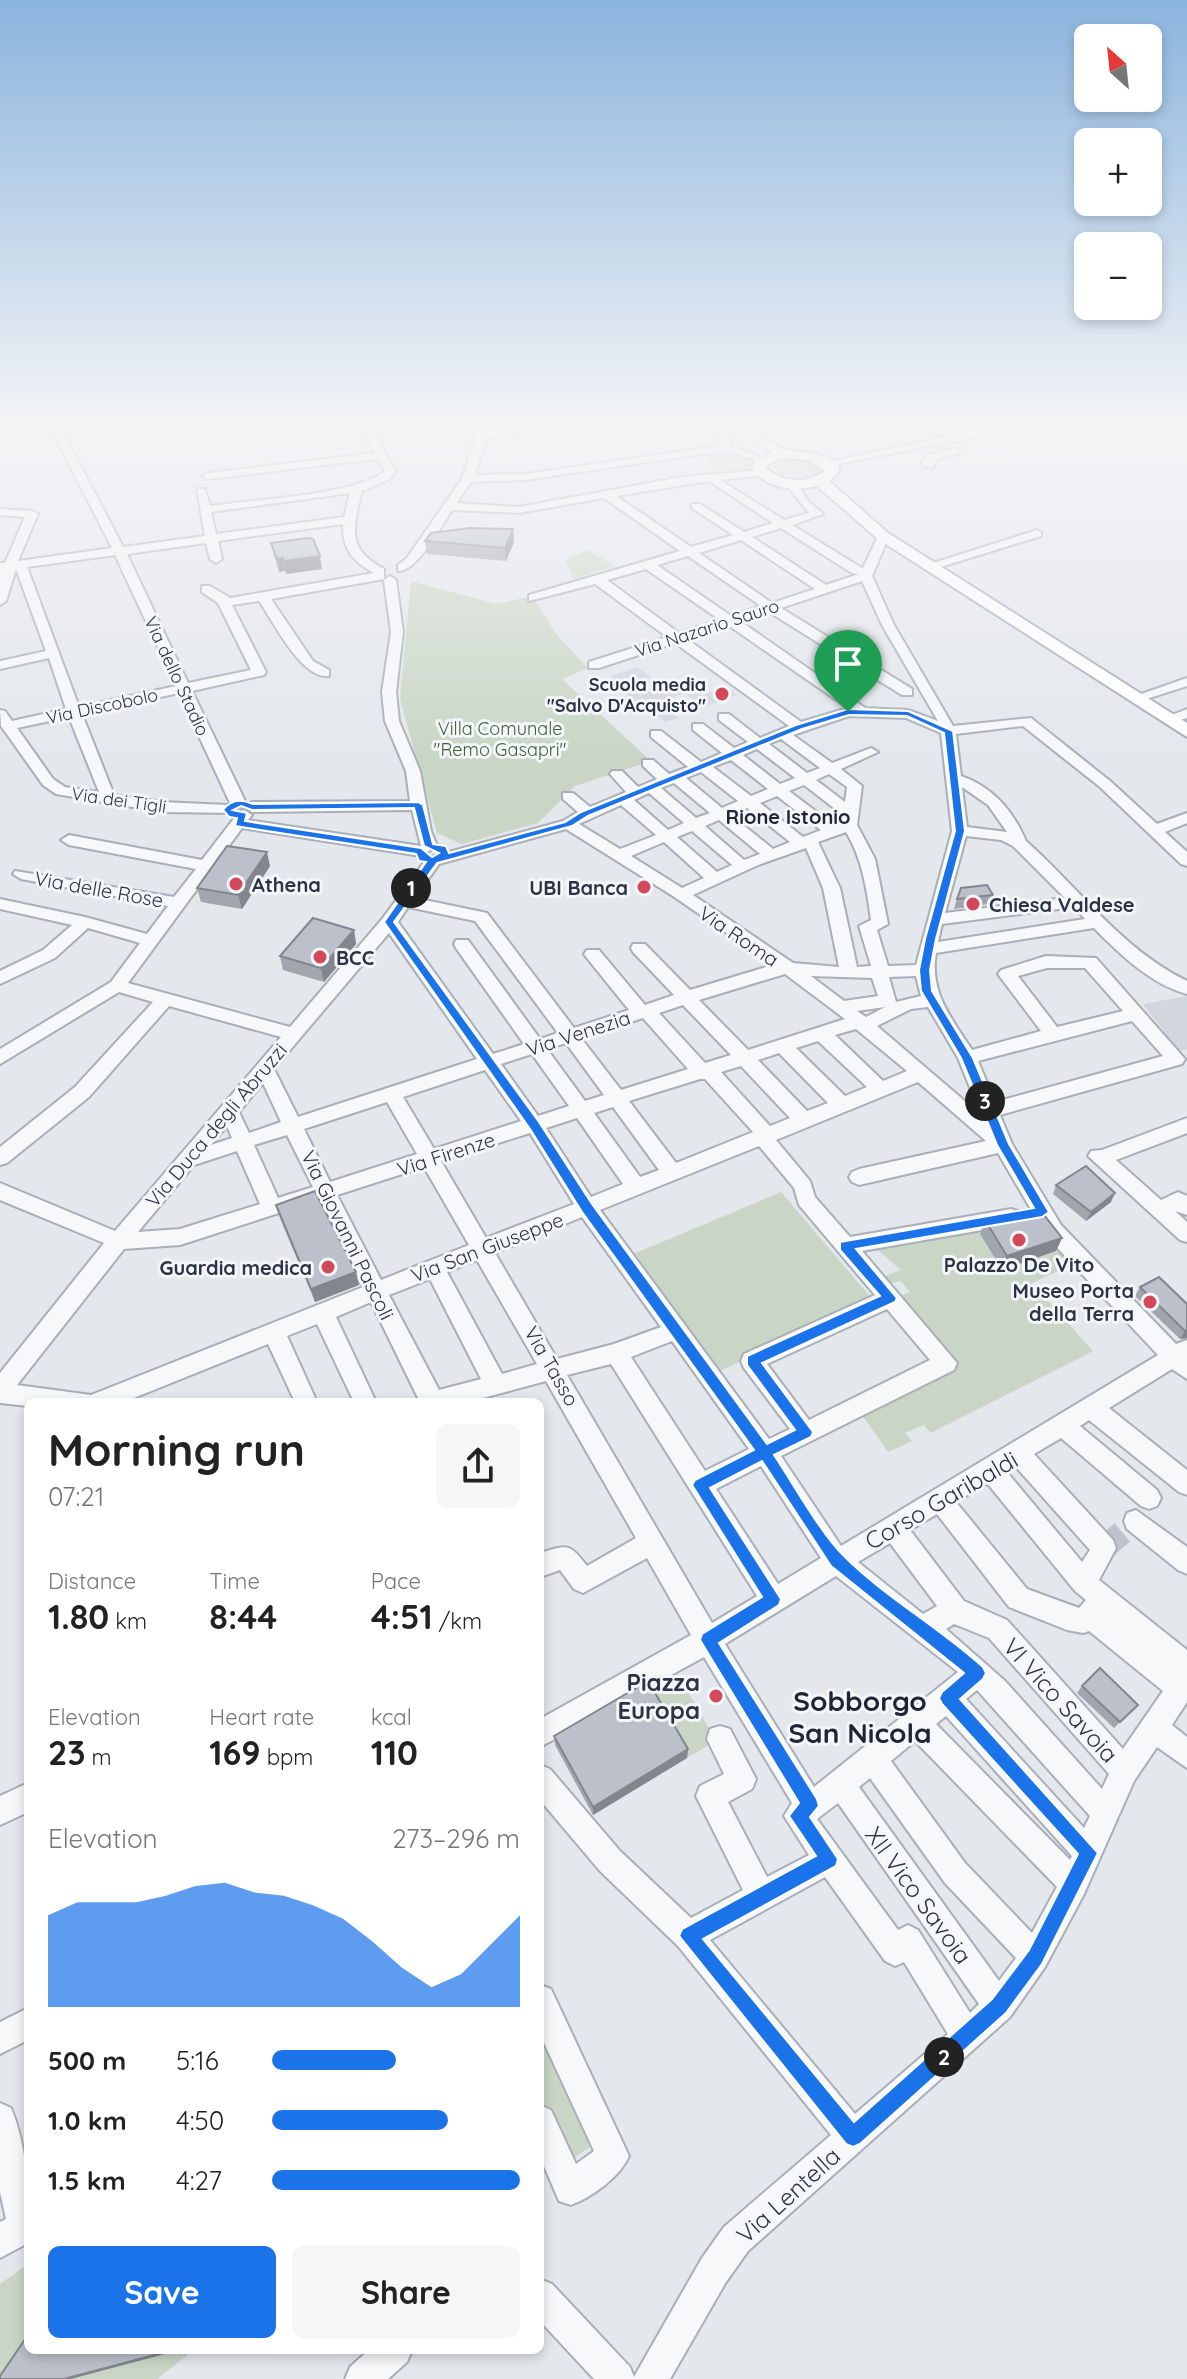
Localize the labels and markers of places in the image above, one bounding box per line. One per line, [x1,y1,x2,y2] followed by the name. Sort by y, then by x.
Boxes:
[814,630,882,712] pin
[547,673,706,717] place label: Scuola media "Salvo D'Acquisto"
[713,685,731,703] marker: Scuola media "Salvo D'Acquisto"
[391,868,431,908] pin: 1
[252,872,321,897] place label: Athena
[227,875,245,893] marker: Athena
[529,875,628,900] place label: UBI Banca
[635,878,653,896] marker: UBI Banca
[989,892,1135,917] place label: Chiesa Valdese
[964,895,982,913] marker: Chiesa Valdese
[336,945,375,970] place label: BCC
[311,948,329,966] marker: BCC
[965,1081,1005,1121] pin: 3
[1010,1231,1028,1249] marker: Palazzo De Vito
[944,1252,1094,1277] place label: Palazzo De Vito
[160,1255,312,1280] place label: Guardia medica
[319,1258,337,1276] marker: Guardia medica
[1013,1278,1134,1326] place label: Museo Porta della Terra
[1141,1293,1159,1311] marker: Museo Porta della Terra
[617,1667,700,1725] place label: Piazza Europa
[707,1687,725,1705] marker: Piazza Europa
[924,2037,964,2077] pin: 2

